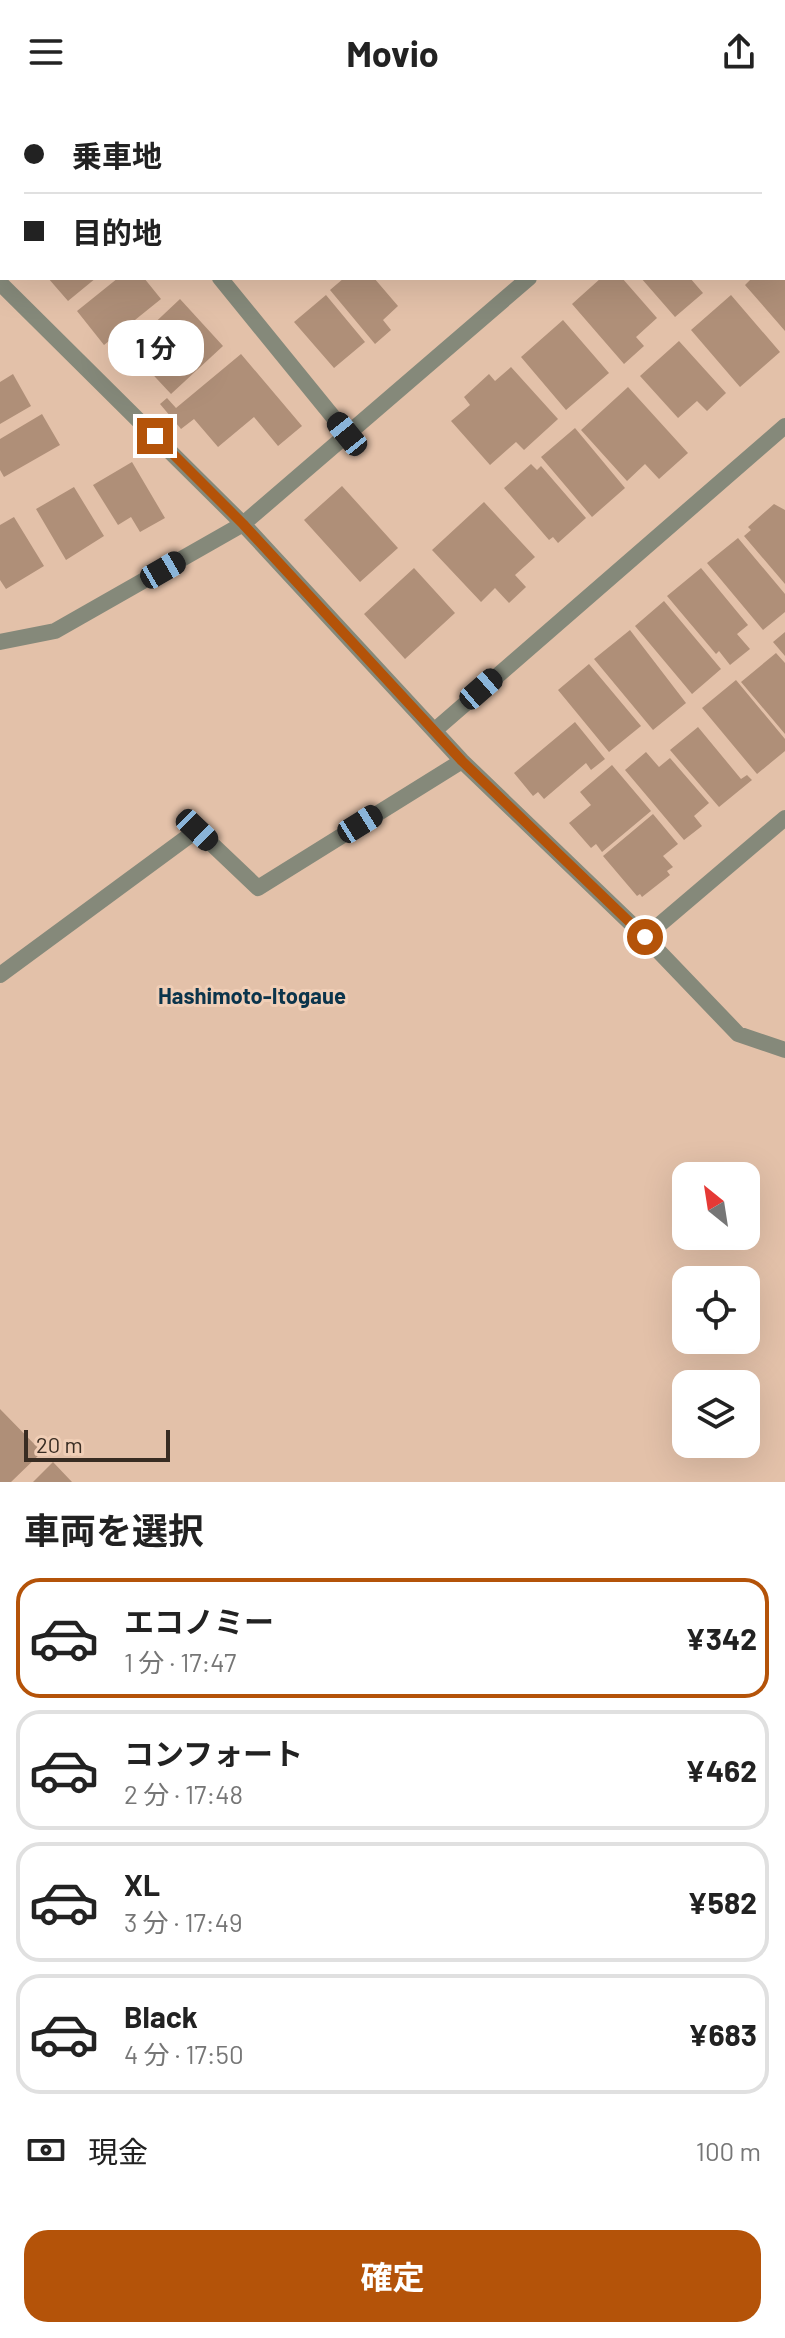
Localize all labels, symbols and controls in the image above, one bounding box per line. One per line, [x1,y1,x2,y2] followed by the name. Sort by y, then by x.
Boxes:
[24,30,68,74] icon: menu
[717,30,761,74] icon: share
[346,31,439,74] text: Movio
[72,137,162,173] text: 乗車地
[72,214,162,250] text: 目的地
[107,320,203,376] callout: 1 分
[136,332,176,363] text: 1 分
[323,408,371,460] car
[137,418,173,454] route end
[136,548,190,592] car
[455,664,507,714] car
[333,801,387,847] car
[171,805,223,855] car
[627,919,663,955] route start
[158,982,346,1008] district label: Hashimoto-Itogaue
[672,1162,760,1250] north arrow
[672,1162,760,1458] map controls
[672,1266,760,1354] button: locate
[672,1370,760,1458] button: layers
[24,1426,170,1462] scale bar
[36,1431,83,1457] text: 20 m
[24,1508,204,1551] text: 車両を選択
[28,1602,100,1674] icon: car
[124,1603,274,1639] text: エコノミー
[685,1620,757,1656] text: ¥342
[124,1646,236,1677] text: 1 分 · 17:47
[28,1734,100,1806] icon: car
[124,1735,303,1771] text: コンフォート
[685,1752,757,1788] text: ¥462
[124,1778,243,1809] text: 2 分 · 17:48
[28,1866,100,1938] icon: car
[124,1866,160,1902] text: XL
[687,1884,757,1920] text: ¥582
[124,1906,243,1937] text: 3 分 · 17:49
[28,1998,100,2070] icon: car
[124,1998,198,2034] text: Black
[688,2016,757,2052] text: ¥683
[124,2038,244,2069] text: 4 分 · 17:50
[24,2128,68,2172] icon: cash
[88,2133,148,2169] text: 現金
[696,2135,761,2166] text: 100 m
[24,2230,761,2322] button: 確定

